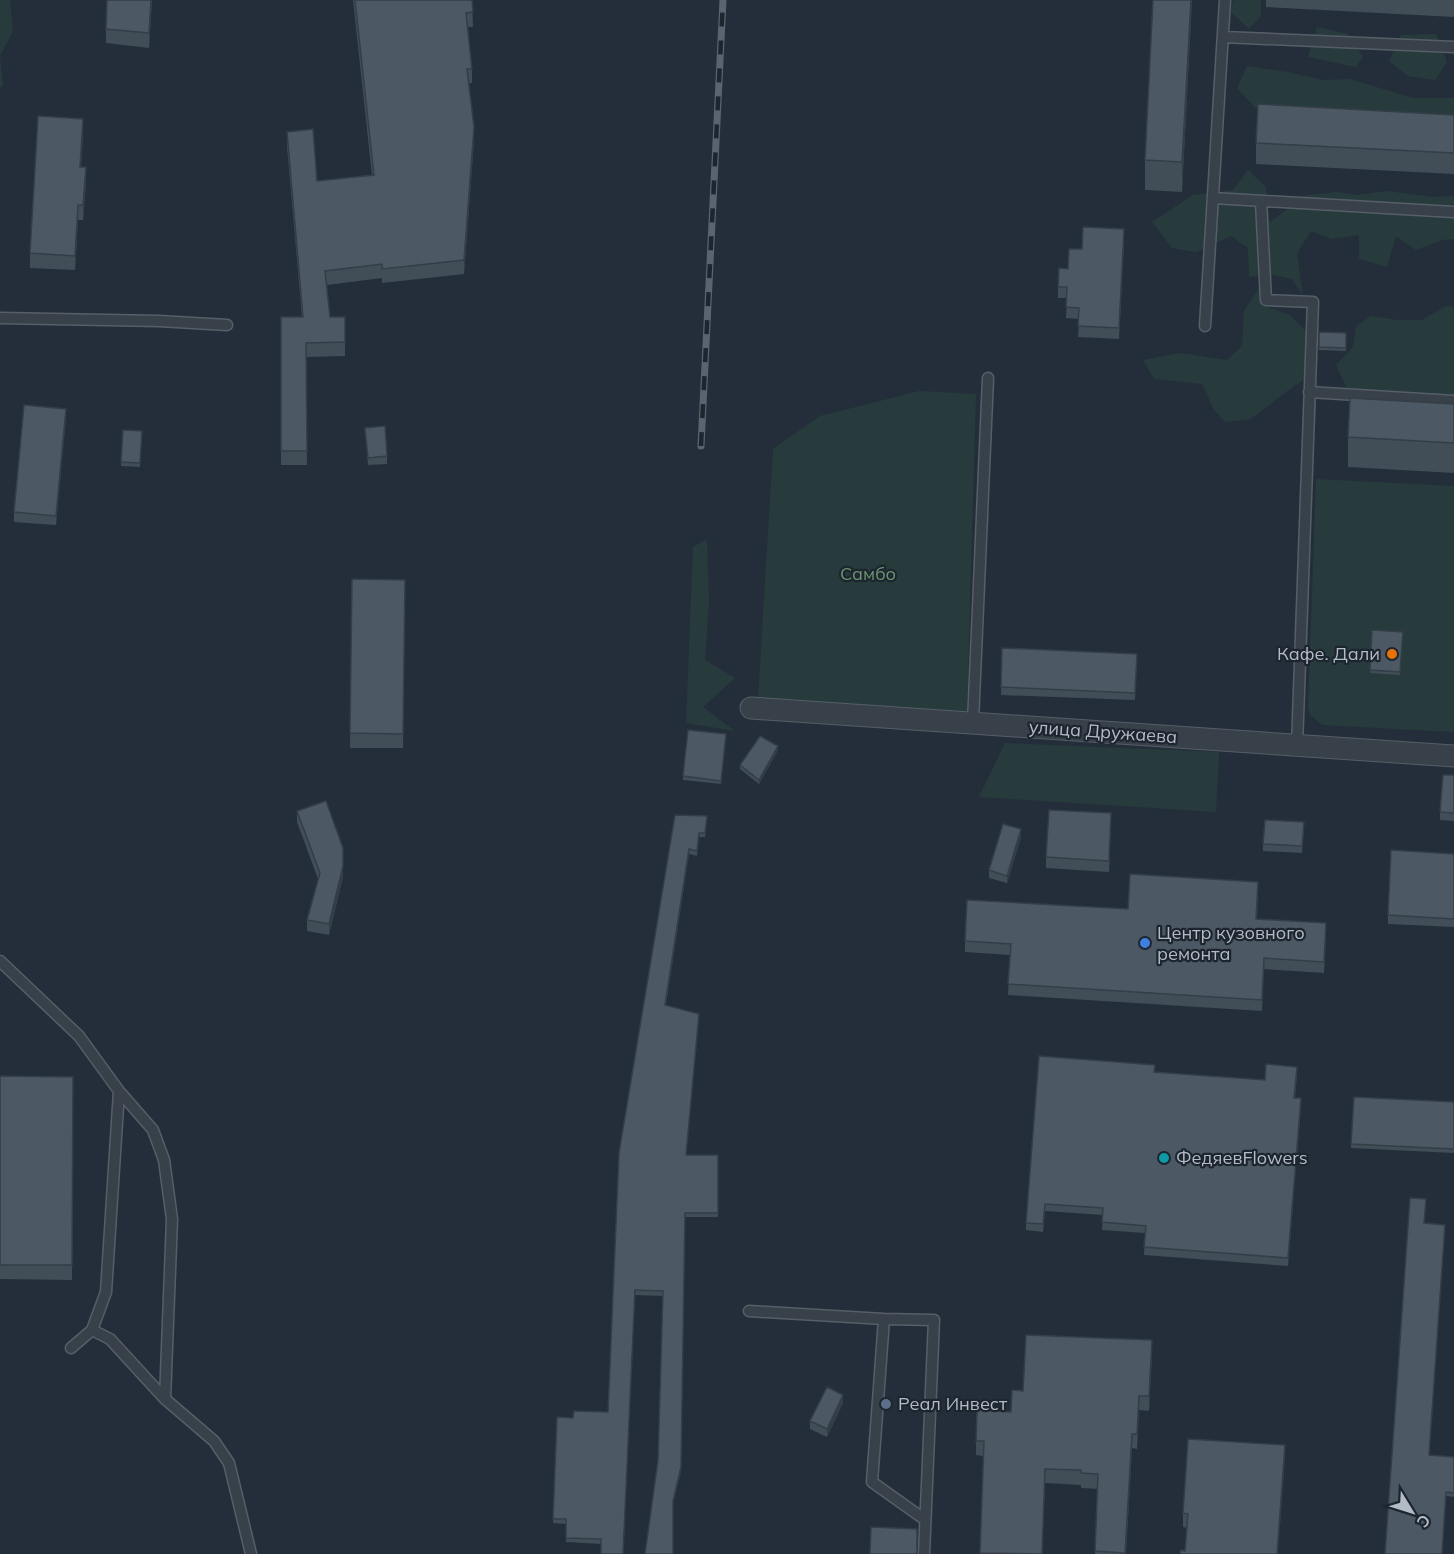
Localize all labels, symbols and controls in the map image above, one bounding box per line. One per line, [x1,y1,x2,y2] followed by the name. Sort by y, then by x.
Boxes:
[840,562,896,585] park label: Самбо
[1277,642,1380,665] place label: Кафе. Дали
[1385,647,1399,661] marker: Кафе. Дали
[1028,715,1178,748] street label: улица Дружаева
[1157,921,1305,965] place label: Центр кузовного ремонта
[1138,936,1152,950] marker: Центр кузовного ремонта
[1176,1146,1308,1169] place label: ФедяевFlowers
[1157,1151,1171,1165] marker: ФедяевFlowers
[898,1392,1008,1415] place label: Реал Инвест
[879,1397,893,1411] marker: Реал Инвест
[1382,1482,1442,1542] north arrow
[1413,1511,1435,1532] text: С

